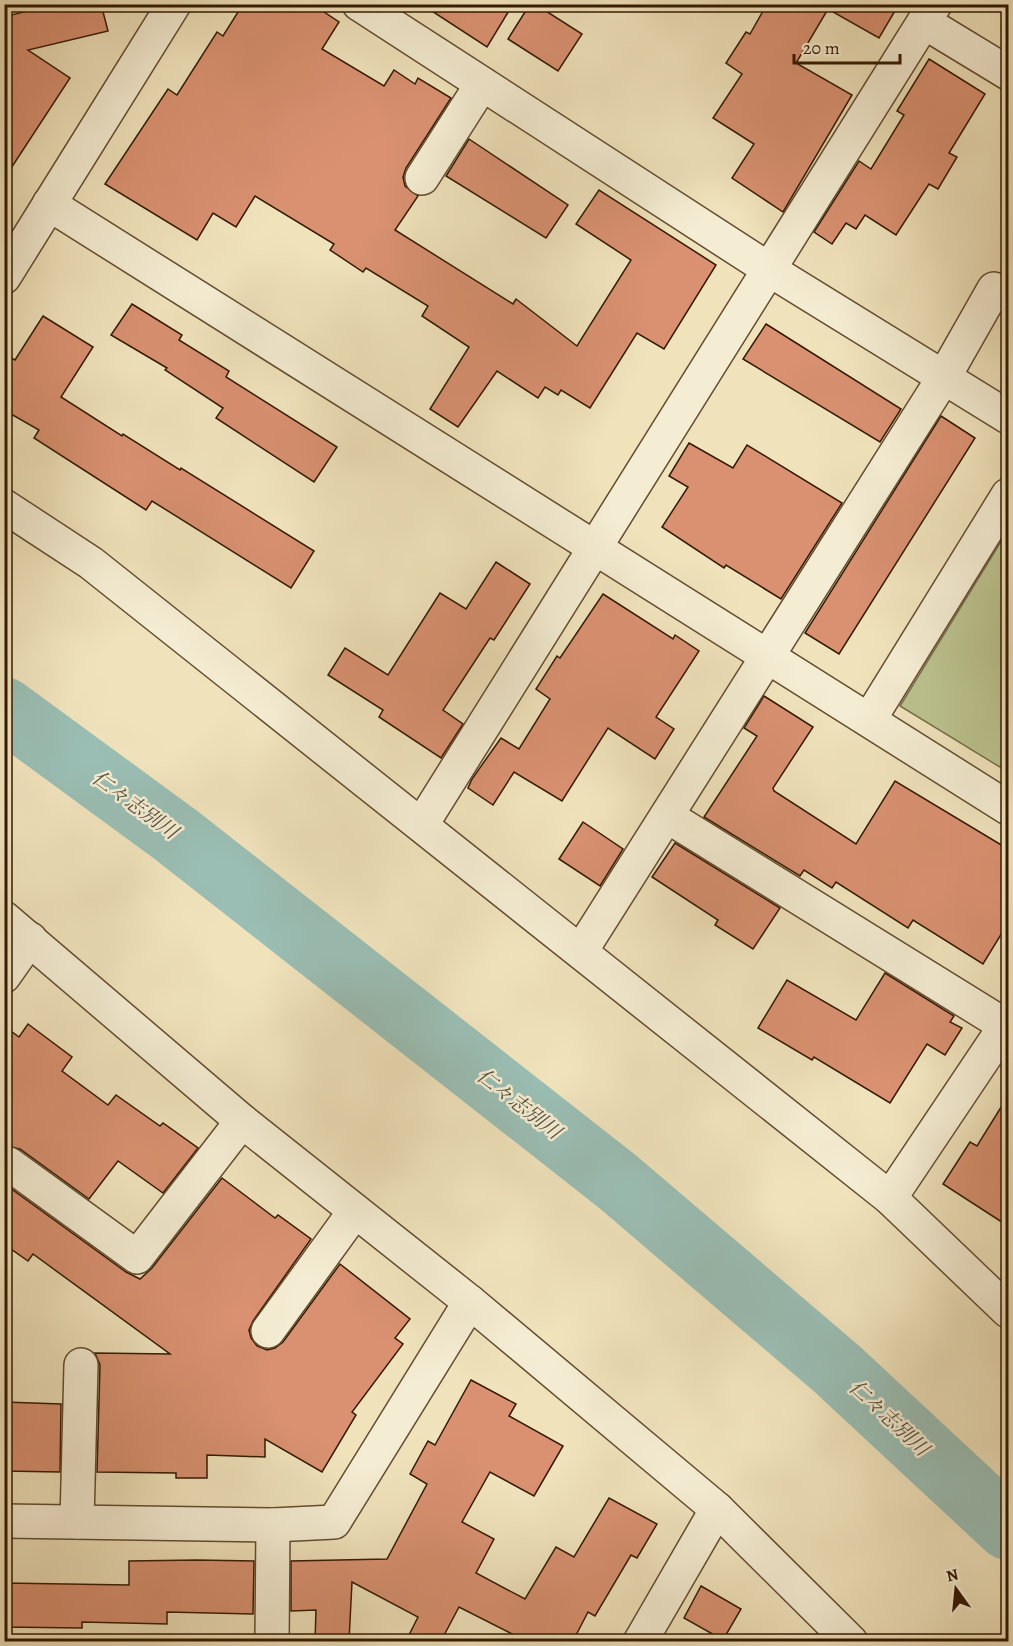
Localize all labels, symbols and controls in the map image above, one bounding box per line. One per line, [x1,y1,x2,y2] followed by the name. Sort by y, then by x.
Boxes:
[794,27,900,65] scale bar
[803,36,840,60] text: 20 m
[87,765,185,846] water label: 仁々志別川
[471,1063,568,1147] water label: 仁々志別川
[843,1374,936,1463] water label: 仁々志別川
[926,1559,986,1619] north arrow
[944,1563,961,1588] text: N

